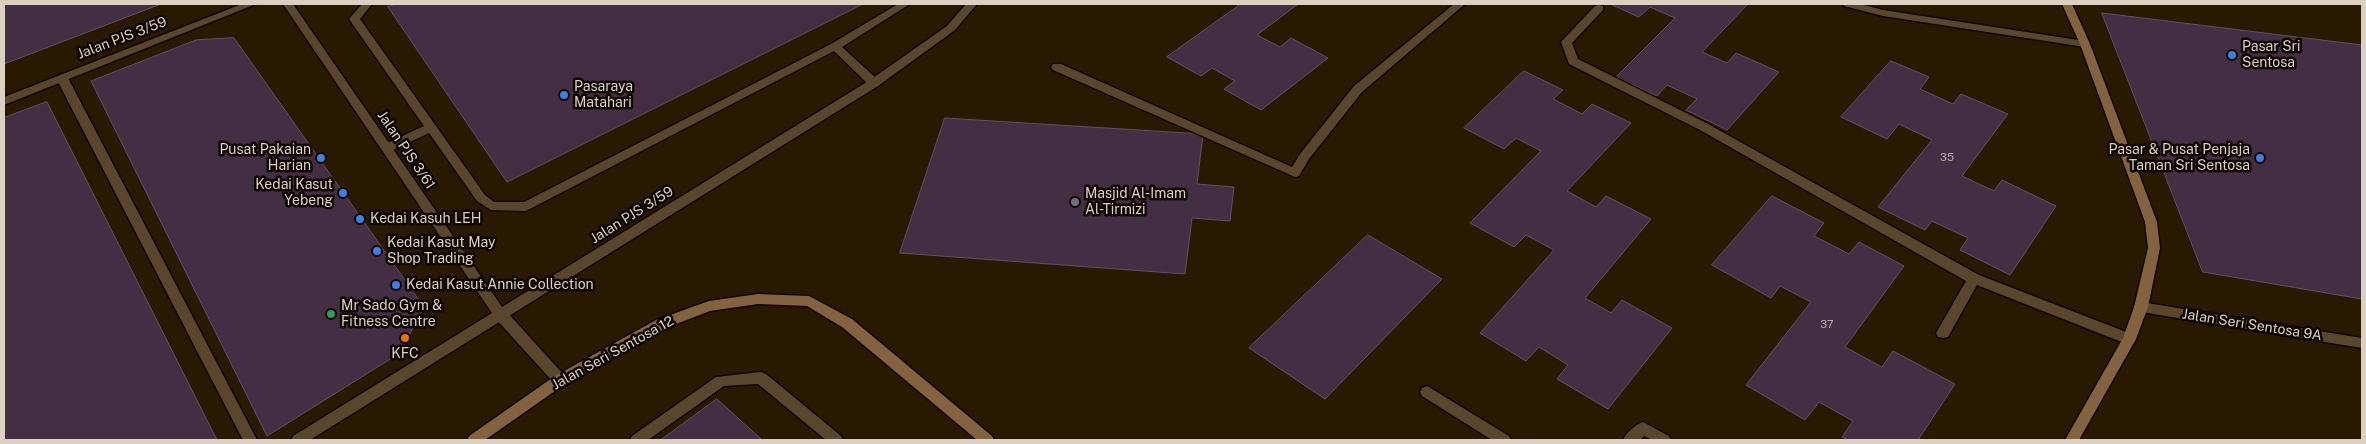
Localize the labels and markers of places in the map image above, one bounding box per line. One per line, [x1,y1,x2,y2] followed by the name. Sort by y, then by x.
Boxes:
[2242,39,2300,72] place label: Pasar Sri Sentosa
[2226,49,2238,61] marker: Pasar Sri Sentosa
[574,79,633,111] place label: Pasaraya Matahari
[558,89,570,101] marker: Pasaraya Matahari
[219,142,311,174] place label: Pusat Pakaian Harian
[2108,142,2250,174] place label: Pasar & Pusat Penjaja Taman Sri Sentosa
[315,152,327,164] marker: Pusat Pakaian Harian
[2254,152,2266,164] marker: Pasar & Pusat Penjaja Taman Sri Sentosa
[255,177,333,210] place label: Kedai Kasut Yebeng
[1085,186,1186,218] place label: Masjid Al-Imam Al-Tirmizi
[337,187,349,199] marker: Kedai Kasut Yebeng
[1069,196,1081,208] marker: Masjid Al-Imam Al-Tirmizi
[370,211,482,227] place label: Kedai Kasuh LEH
[354,213,366,225] marker: Kedai Kasuh LEH
[387,235,496,268] place label: Kedai Kasut May Shop Trading
[371,245,383,257] marker: Kedai Kasut May Shop Trading
[406,277,594,293] place label: Kedai Kasut Annie Collection
[390,279,402,291] marker: Kedai Kasut Annie Collection
[341,298,442,331] place label: Mr Sado Gym & Fitness Centre
[325,308,337,320] marker: Mr Sado Gym & Fitness Centre
[399,332,411,344] marker: KFC
[391,346,419,362] place label: KFC

